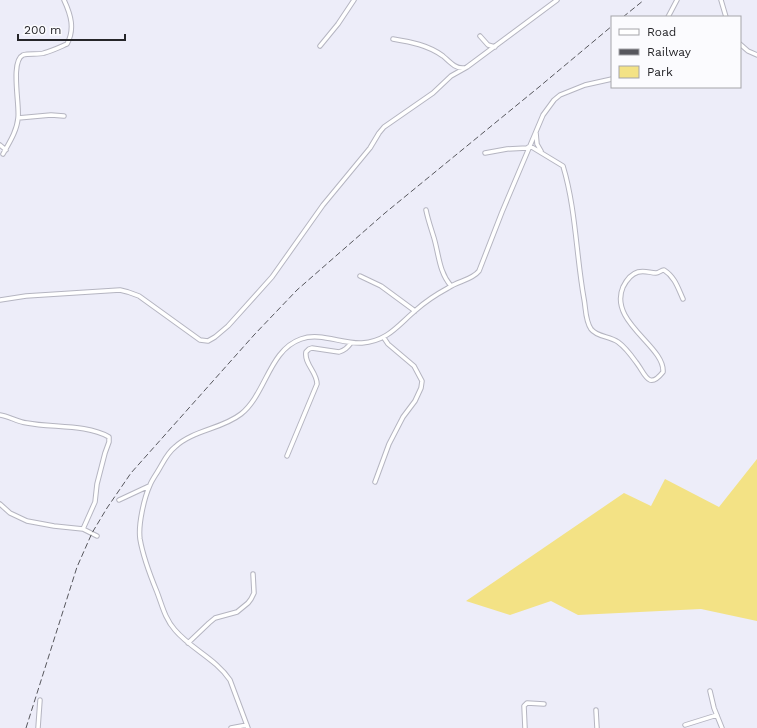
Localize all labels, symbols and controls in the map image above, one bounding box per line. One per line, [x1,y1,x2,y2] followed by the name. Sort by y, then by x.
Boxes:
[18,16,125,42] scale bar
[611,16,741,88] legend
[24,23,61,37] text: 200 m
[647,25,676,39] text: Road
[647,45,692,59] text: Railway
[647,65,673,79] text: Park

